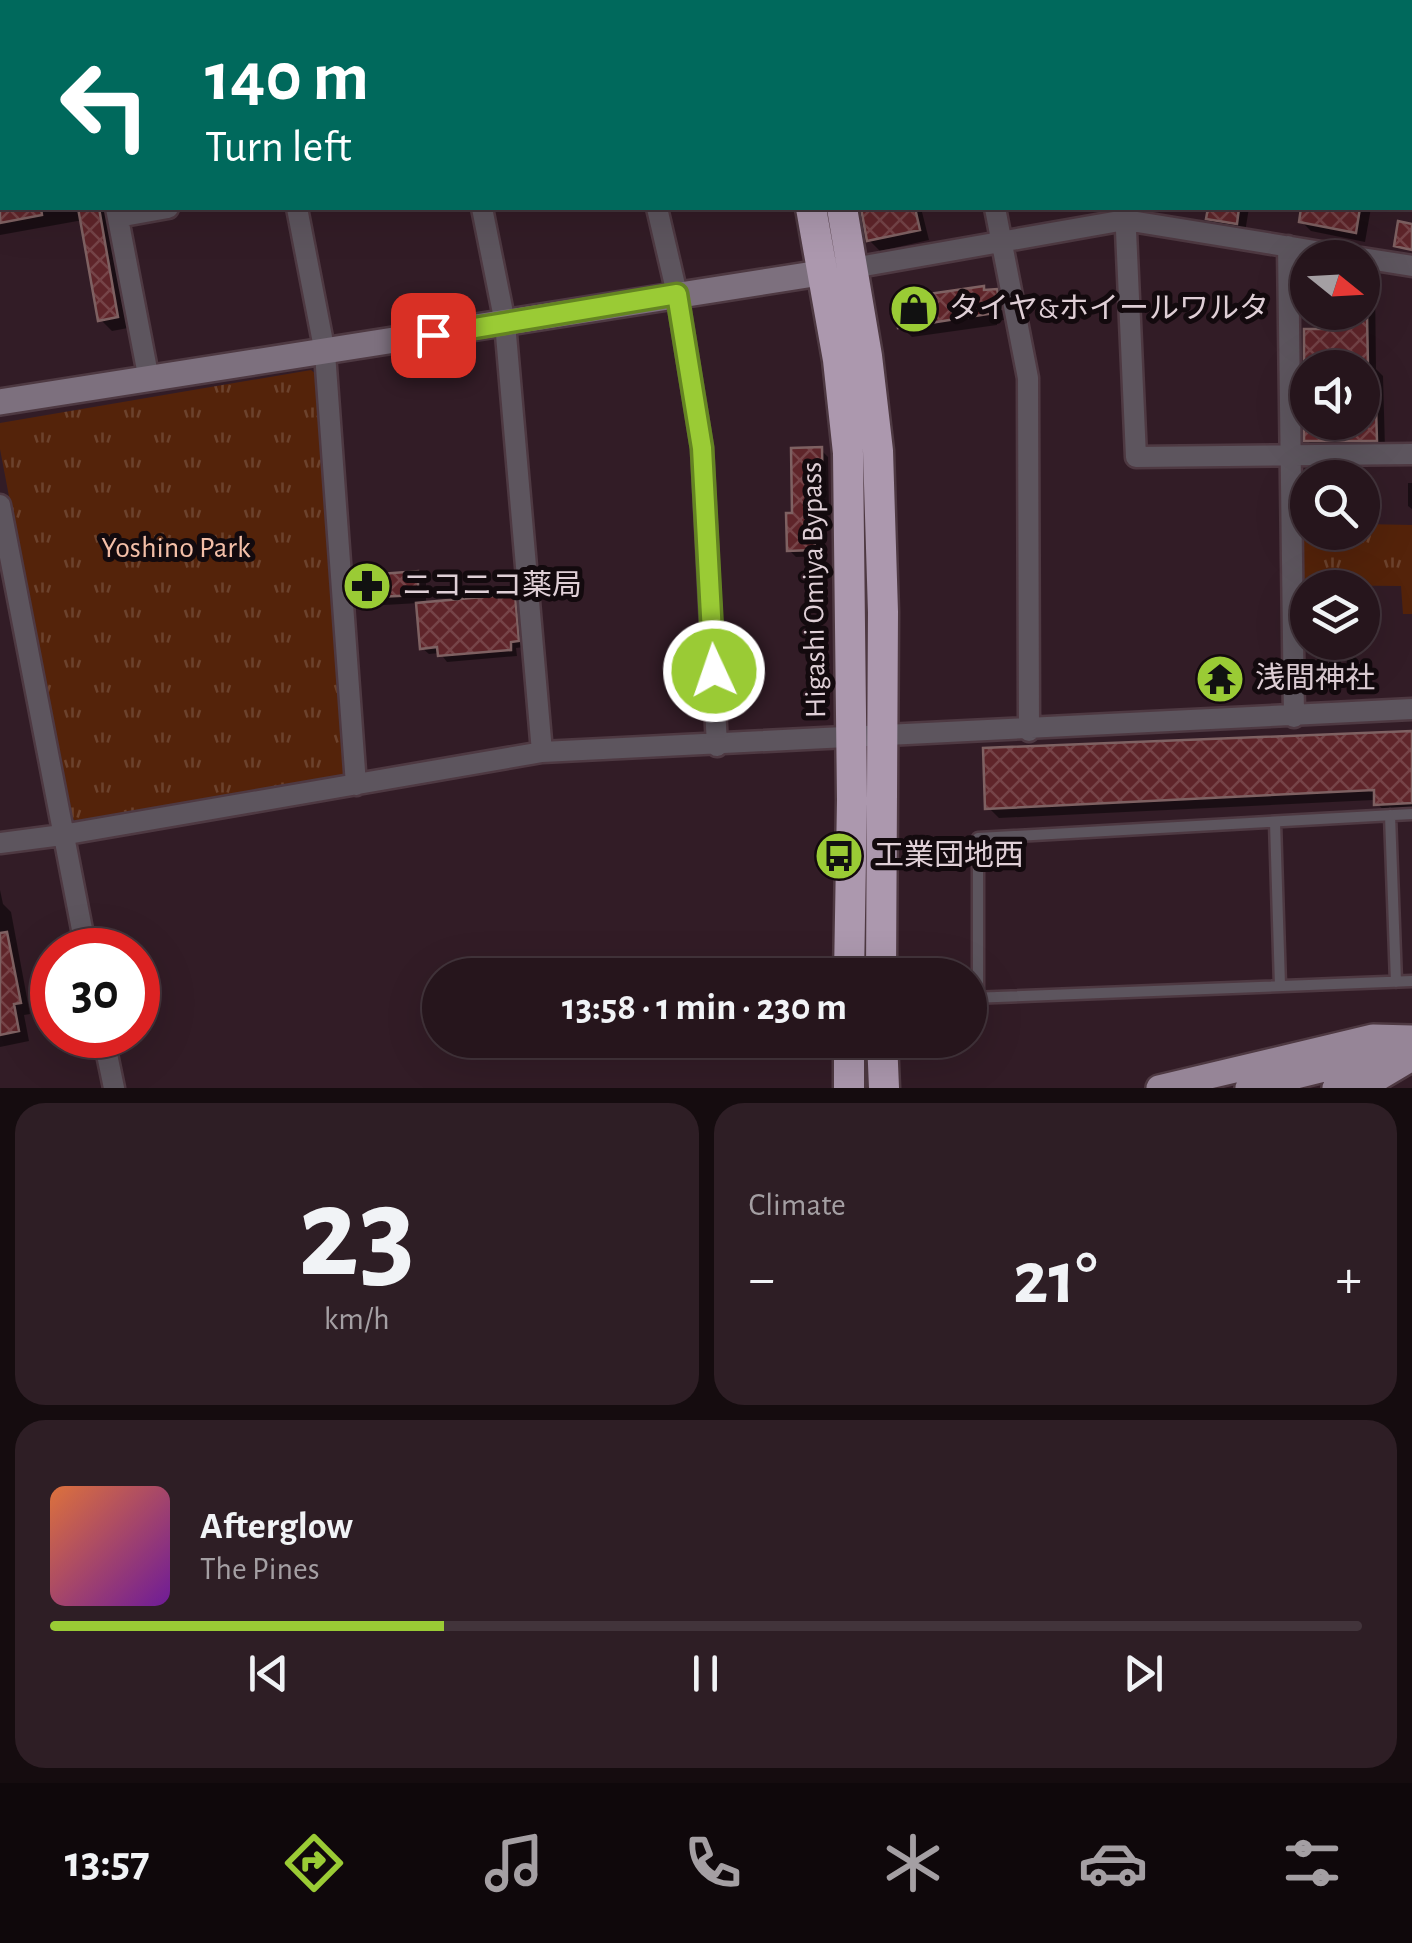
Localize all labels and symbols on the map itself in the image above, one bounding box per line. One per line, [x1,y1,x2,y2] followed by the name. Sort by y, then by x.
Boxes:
[1290,240,1380,330] north arrow
[888,283,940,335] shop icon: タイヤ&ホイールワルタ
[391,293,476,378] pin
[949,293,1269,324] place label: タイヤ&ホイールワルタ
[797,462,831,718] street label: Higashi Omiya Bypass
[101,533,251,563] park label: Yoshino Park
[341,560,393,612] pharmacy icon: ニコニコ薬局
[402,569,582,601] place label: ニコニコ薬局
[662,619,766,723] position arrow
[1194,653,1246,705] temple icon: 浅間神社
[1255,662,1375,694] place label: 浅間神社
[813,830,865,882] bus stop icon: 工業団地西
[874,839,1024,871] place label: 工業団地西
[30,928,160,1058] speed limit sign: 30

